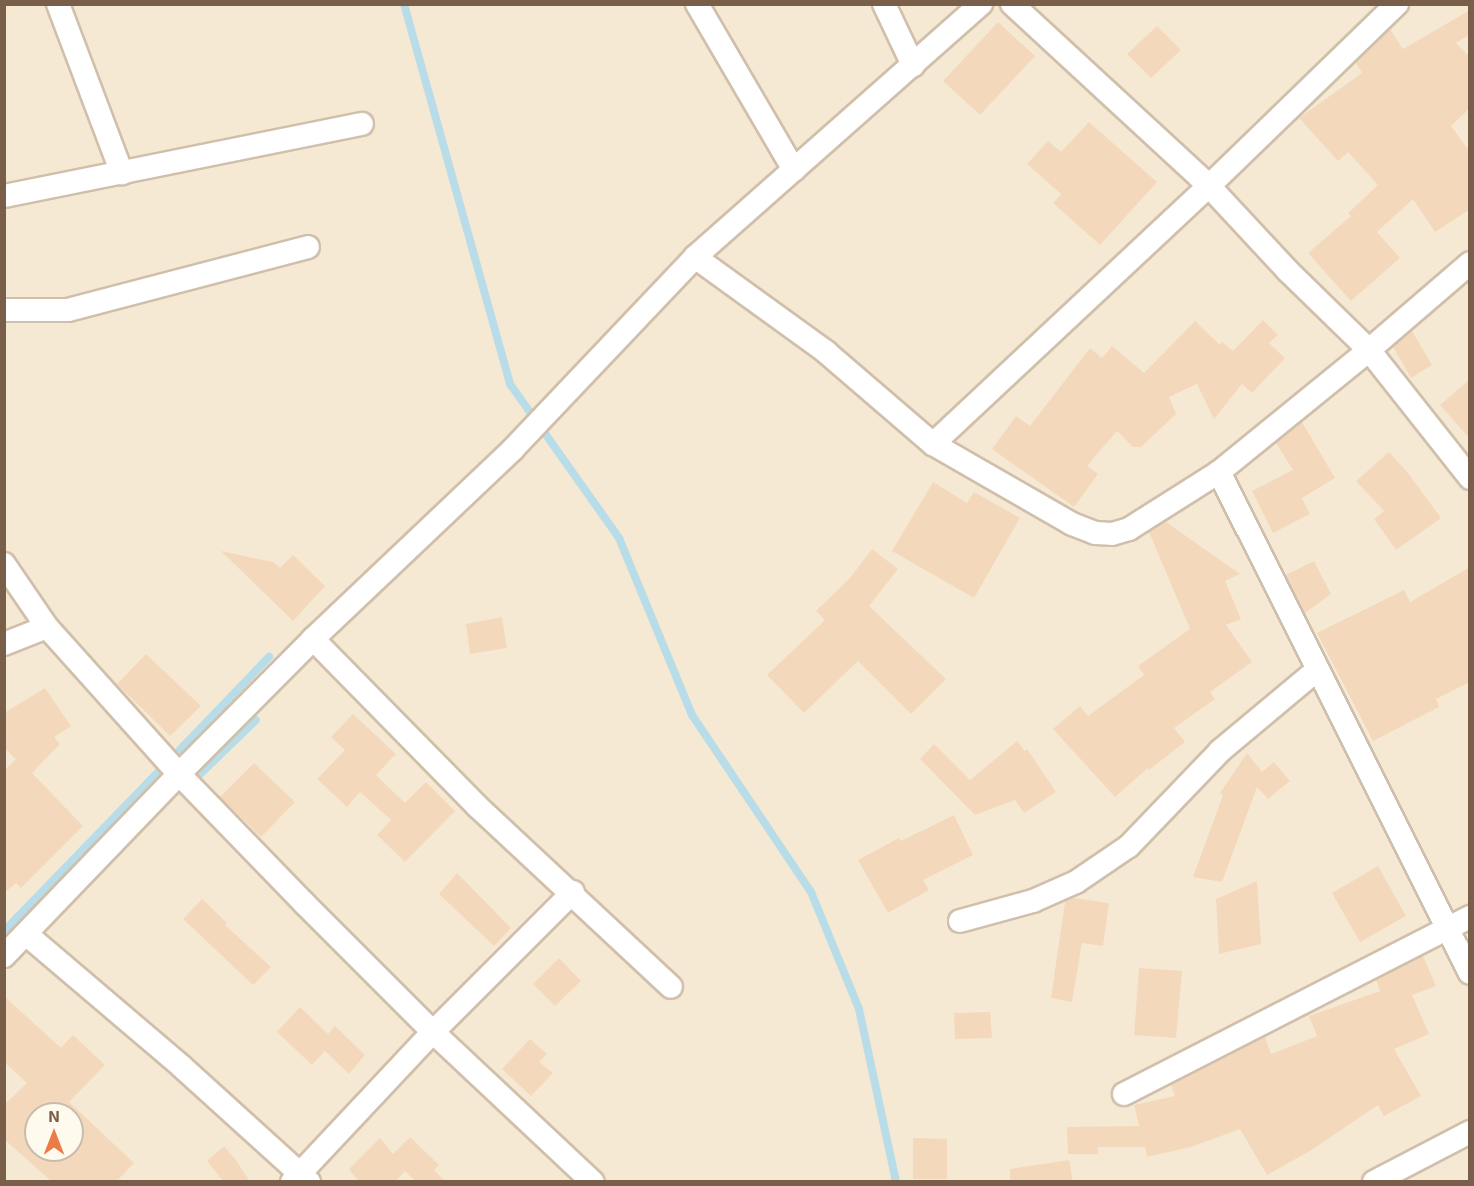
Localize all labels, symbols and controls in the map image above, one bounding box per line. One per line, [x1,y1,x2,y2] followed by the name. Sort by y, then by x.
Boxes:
[24,1102,84,1162] north arrow
[48,1106,60,1125] text: N

